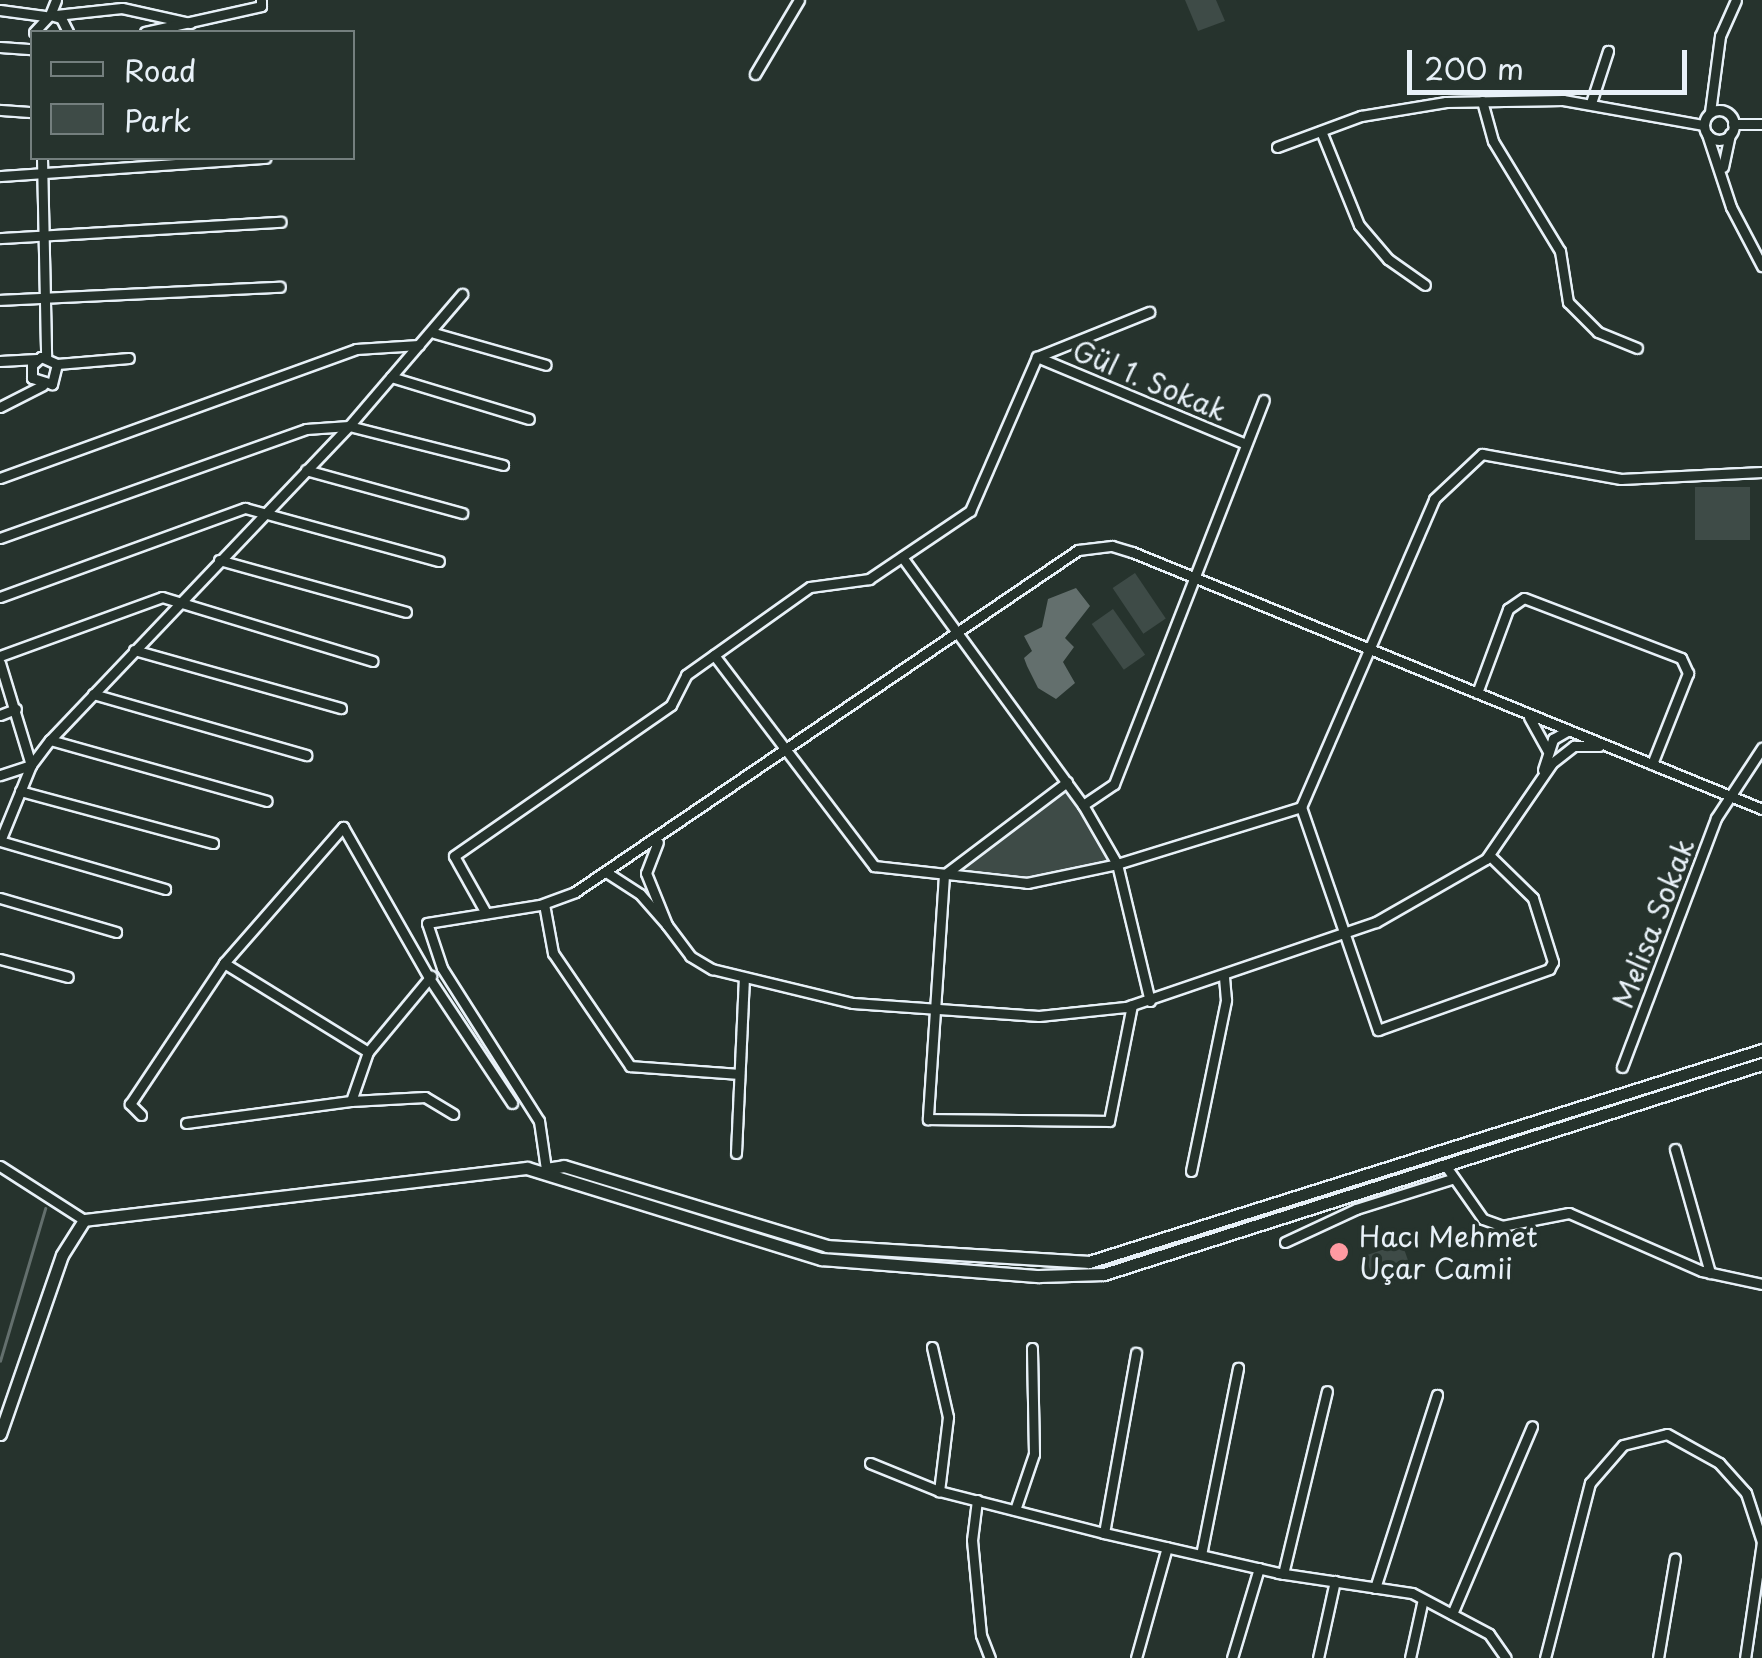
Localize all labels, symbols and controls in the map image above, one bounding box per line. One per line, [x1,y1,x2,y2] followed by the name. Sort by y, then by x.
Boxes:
[30,30,355,160] legend
[1412,30,1692,92] scale bar
[1424,45,1524,90] text: 200 m
[124,47,197,92] text: Road
[124,97,191,142] text: Park
[1066,332,1234,428] street label: Gül 1. Sokak
[1605,833,1701,1013] street label: Melisa Sokak
[1359,1219,1539,1285] place label: Hacı Mehmet Uçar Camii
[1328,1241,1350,1263] marker: Hacı Mehmet Uçar Camii

